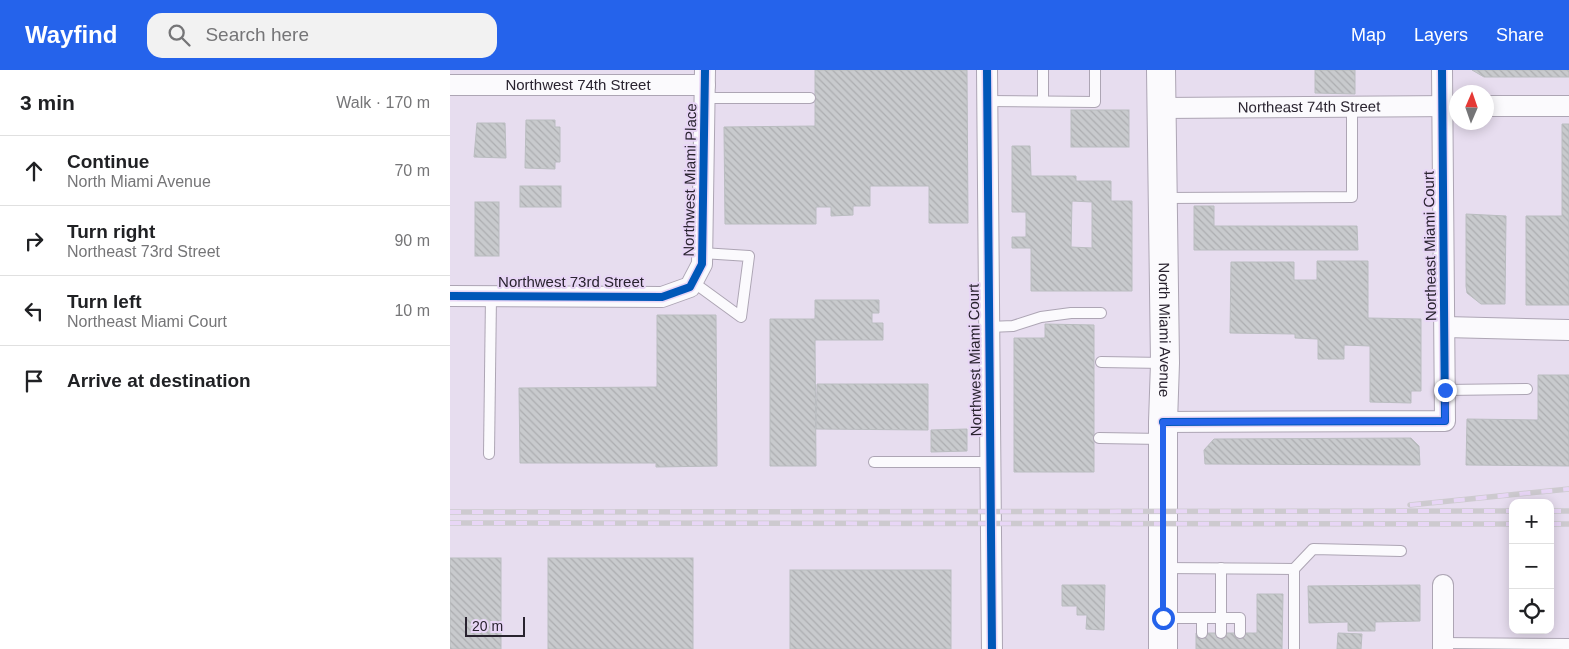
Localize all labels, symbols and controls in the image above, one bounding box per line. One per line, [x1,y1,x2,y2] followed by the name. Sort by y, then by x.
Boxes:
[147,13,497,58] search box
[25,21,117,48] text: Wayfind
[165,21,193,49] icon: search
[205,24,309,45] text: Search here
[1351,25,1386,45] text: Map
[1414,25,1468,45] text: Layers
[1496,25,1544,45] text: Share
[505,76,651,93] street label: Northwest 74th Street
[1449,85,1494,130] north arrow
[20,91,75,114] text: 3 min
[336,94,430,111] text: Walk · 170 m
[1238,98,1381,115] street label: Northeast 74th Street
[680,103,699,257] street label: Northwest Miami Place
[67,151,149,172] text: Continue
[20,157,48,185] icon: ahead
[394,162,430,179] text: 70 m
[1420,170,1439,321] street label: Northeast Miami Court
[67,173,211,190] text: North Miami Avenue
[67,221,155,242] text: Turn right
[20,227,48,255] icon: right
[394,232,430,249] text: 90 m
[67,243,220,260] text: Northeast 73rd Street
[1156,262,1174,398] street label: North Miami Avenue
[498,273,645,290] street label: Northwest 73rd Street
[965,283,984,436] street label: Northwest Miami Court
[67,291,142,312] text: Turn left
[20,297,48,325] icon: left
[394,302,430,319] text: 10 m
[67,313,227,330] text: Northeast Miami Court
[20,367,48,395] icon: arrive
[67,370,251,391] text: Arrive at destination
[1434,379,1457,402] route end
[1509,499,1554,634] map controls
[1509,499,1554,544] button: +
[1509,544,1554,589] button: −
[1509,589,1554,634] button: locate
[1152,607,1175,630] route start
[465,614,525,637] scale bar
[472,618,503,634] text: 20 m

